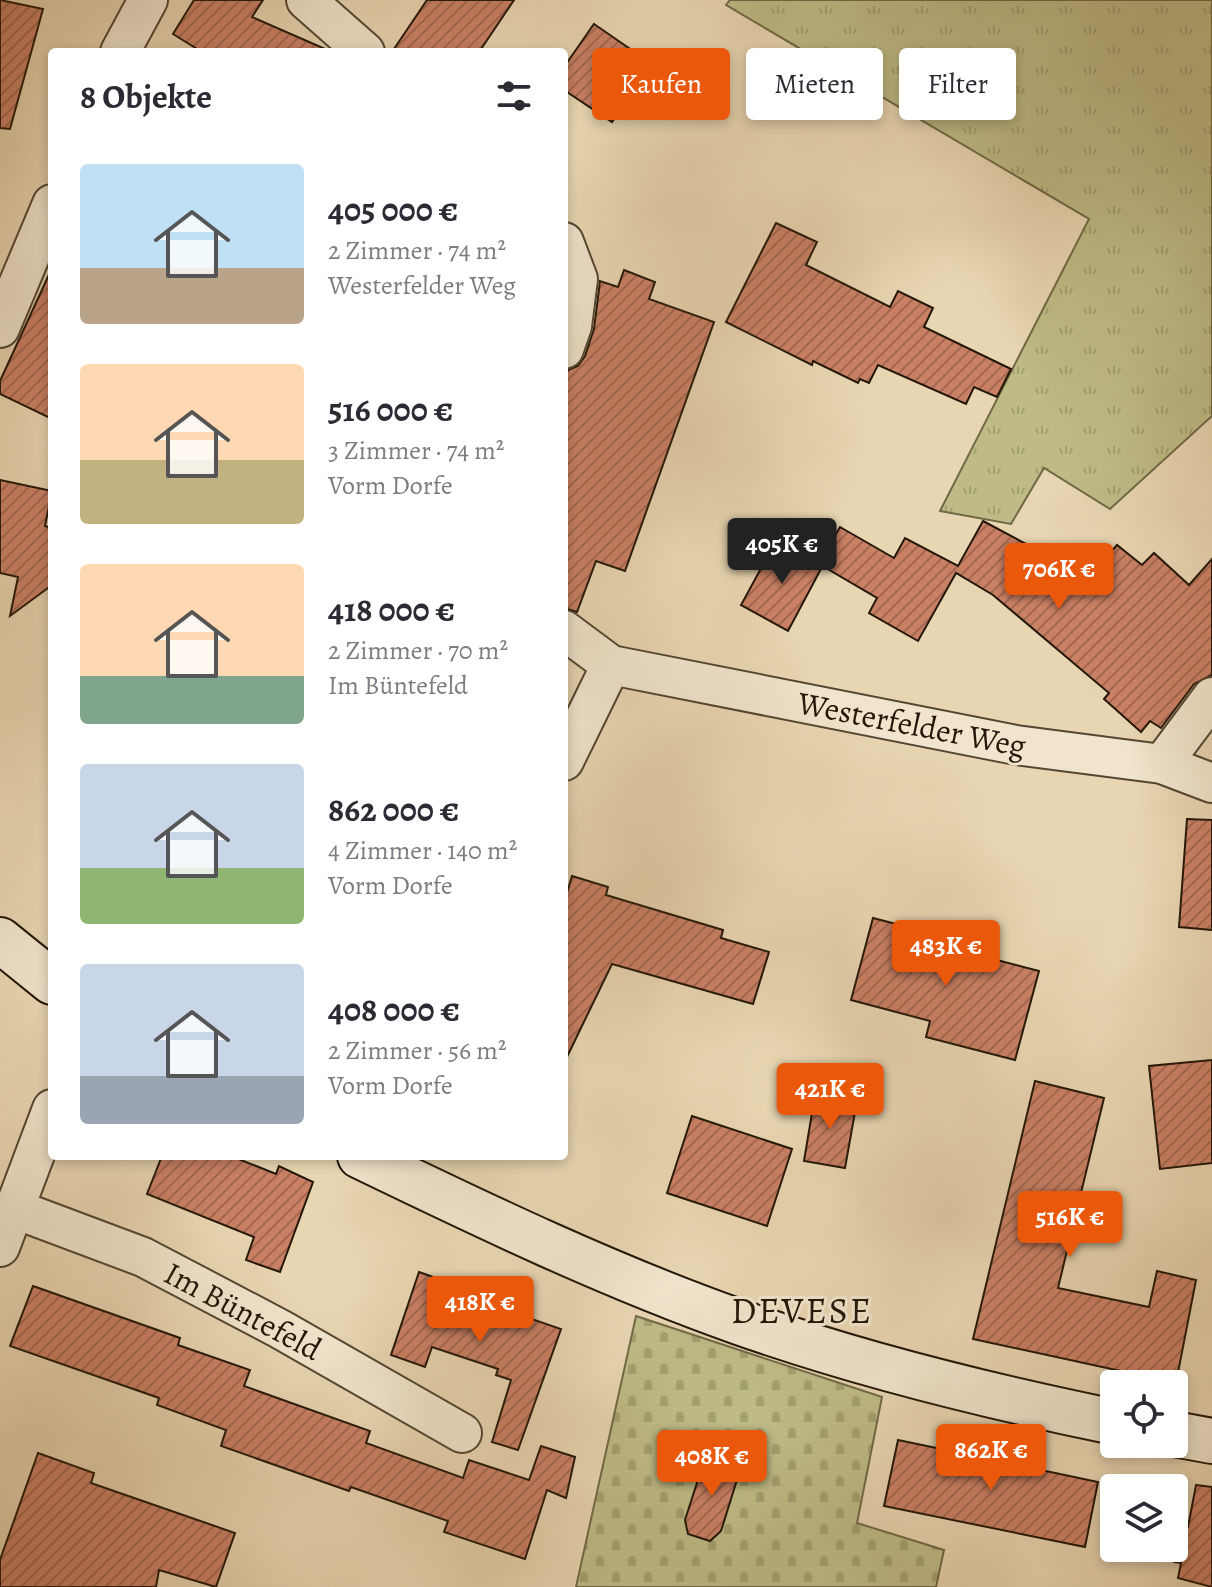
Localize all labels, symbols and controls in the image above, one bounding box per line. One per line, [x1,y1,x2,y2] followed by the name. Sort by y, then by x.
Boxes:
[592,48,730,120] chip: Kaufen
[746,48,883,120] chip: Mieten
[899,48,1016,120] chip: Filter
[80,73,212,120] text: 8 Objekte
[492,74,536,118] icon: filters
[328,186,458,233] text: 405 000 €
[144,196,240,292] icon: home
[328,233,506,268] text: 2 Zimmer · 74 m²
[328,268,516,303] text: Westerfelder Weg
[328,386,453,433] text: 516 000 €
[144,396,240,492] icon: home
[328,433,504,468] text: 3 Zimmer · 74 m²
[328,468,453,503] text: Vorm Dorfe
[717,518,847,586] pin: 405K €
[746,526,818,561] text: 405K €
[994,543,1124,611] pin: 706K €
[1023,551,1095,586] text: 706K €
[328,586,455,633] text: 418 000 €
[144,596,240,692] icon: home
[328,633,508,668] text: 2 Zimmer · 70 m²
[328,668,468,703] text: Im Büntefeld
[793,680,1030,768] street label: Westerfelder Weg
[328,786,459,833] text: 862 000 €
[144,796,240,892] icon: home
[328,833,517,868] text: 4 Zimmer · 140 m²
[328,868,453,903] text: Vorm Dorfe
[881,920,1011,988] pin: 483K €
[910,928,982,963] text: 483K €
[328,986,460,1033] text: 408 000 €
[144,996,240,1092] icon: home
[328,1033,506,1068] text: 2 Zimmer · 56 m²
[765,1063,895,1131] pin: 421K €
[328,1068,453,1103] text: Vorm Dorfe
[795,1071,865,1106] text: 421K €
[1005,1191,1135,1259] pin: 516K €
[1035,1199,1105,1234] text: 516K €
[157,1251,330,1371] street label: Im Büntefeld
[415,1276,545,1344] pin: 418K €
[445,1284,515,1319] text: 418K €
[731,1286,873,1335] district label: DEVESE
[1100,1370,1188,1562] map controls
[1100,1370,1188,1458] button: locate
[926,1424,1056,1492] pin: 862K €
[647,1430,777,1498] pin: 408K €
[954,1432,1028,1467] text: 862K €
[675,1438,749,1473] text: 408K €
[1100,1474,1188,1562] button: layers

